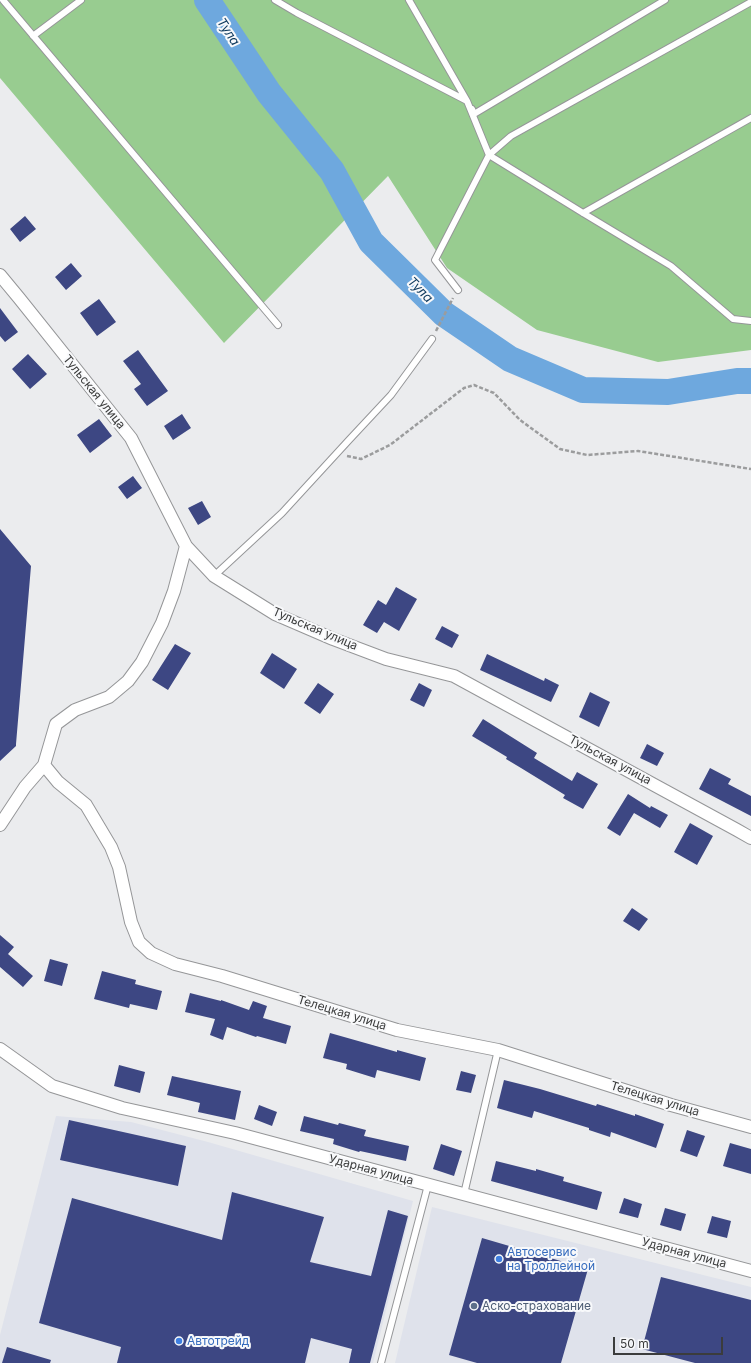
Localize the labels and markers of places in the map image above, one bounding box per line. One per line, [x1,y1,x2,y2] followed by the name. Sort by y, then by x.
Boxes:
[507,1245,595,1273] place label: Автосервис на Троллейной
[494,1254,504,1264] marker: Автосервис на Троллейной
[482,1299,591,1313] place label: Аско-страхование
[469,1301,479,1311] marker: Аско-страхование
[187,1334,249,1348] place label: Автотрейд
[174,1336,184,1346] marker: Автотрейд

